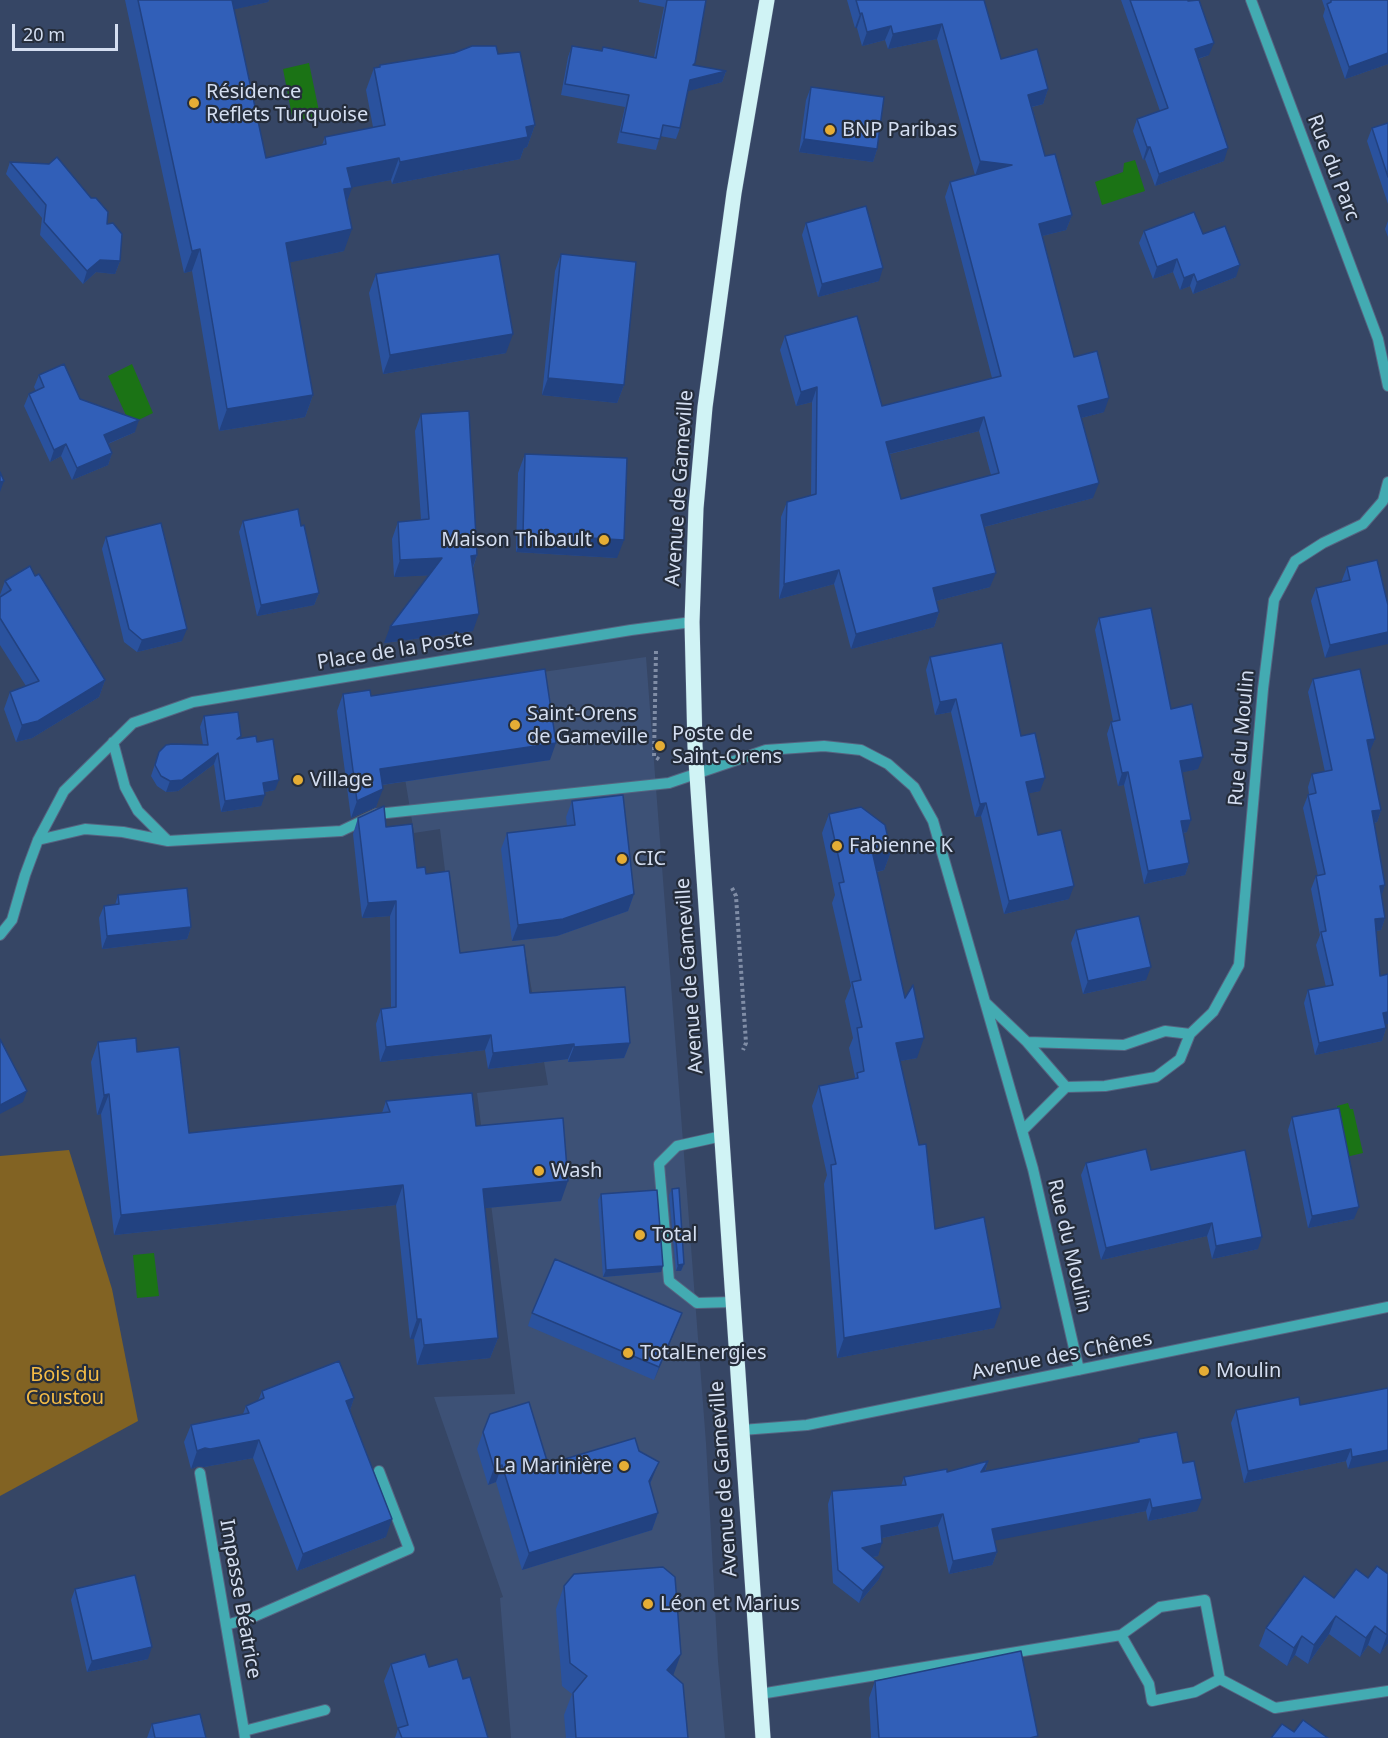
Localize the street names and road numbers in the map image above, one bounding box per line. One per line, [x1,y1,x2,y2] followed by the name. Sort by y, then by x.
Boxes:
[1302,111,1364,225] street label: Rue du Parc
[661,389,699,587] street label: Avenue de Gameville
[315,627,475,675] street label: Place de la Poste
[1224,669,1260,807] street label: Rue du Moulin
[671,877,709,1075] street label: Avenue de Gameville
[1042,1177,1096,1315] street label: Rue du Moulin
[970,1327,1154,1385] street label: Avenue des Chênes
[705,1380,743,1578] street label: Avenue de Gameville
[214,1517,266,1681] street label: Impasse Béatrice

